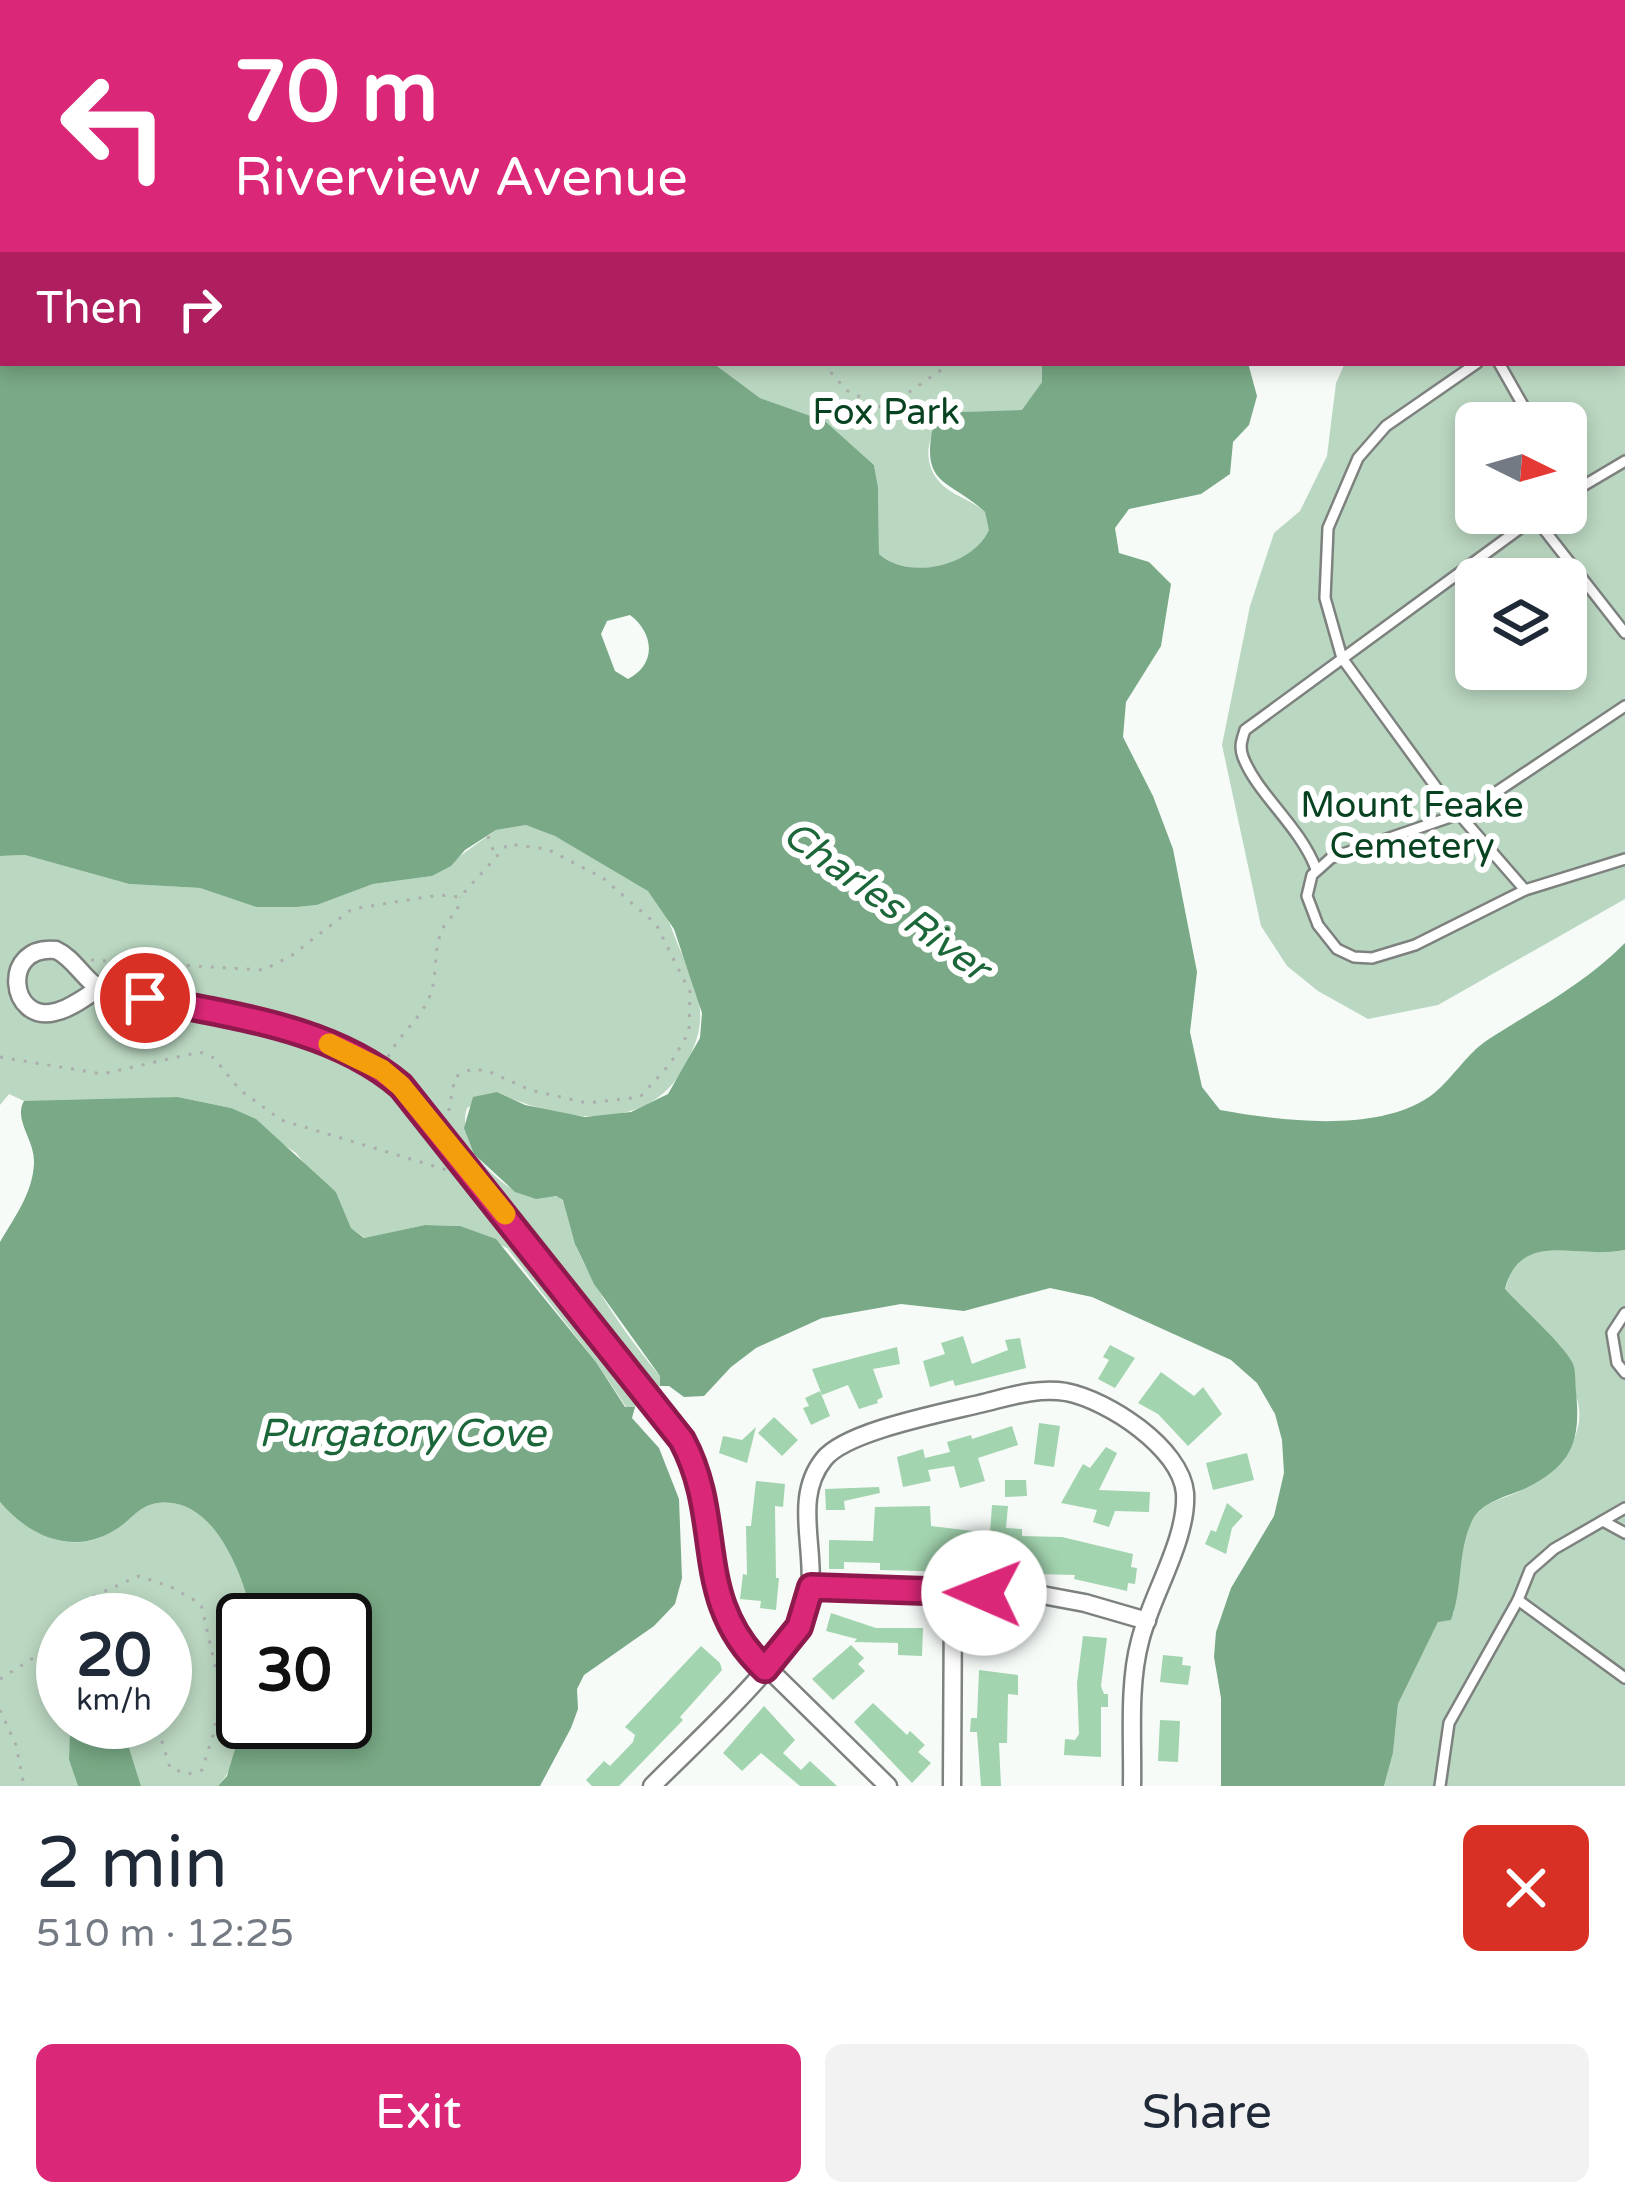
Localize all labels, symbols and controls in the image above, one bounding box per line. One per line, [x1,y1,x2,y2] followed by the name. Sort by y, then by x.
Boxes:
[234,43,438,144] text: 70 m
[36,48,192,204] icon: left
[234,145,688,210] text: Riverview Avenue
[167,276,233,342] icon: right
[36,282,143,336] text: Then
[812,391,960,434] park label: Fox Park
[1455,402,1587,534] north arrow
[1455,402,1587,690] map controls
[1455,558,1587,690] button: layers
[1300,784,1524,868] park label: Mount Feake Cemetery
[774,811,1002,995] water label: Charles River
[94,947,196,1049] pin
[112,965,178,1031] icon: arrive
[259,1410,547,1457] water label: Purgatory Cove
[921,1530,1047,1656] position arrow
[216,1593,372,1749] speed limit sign: 30
[76,1620,152,1692] text: 20
[76,1682,152,1719] text: km/h
[36,1821,228,1908] text: 2 min
[1463,1825,1589,1951] button: close
[36,1910,294,1957] text: 510 m · 12:25
[36,2044,801,2182] button: Exit
[825,2044,1589,2182] button: Share

